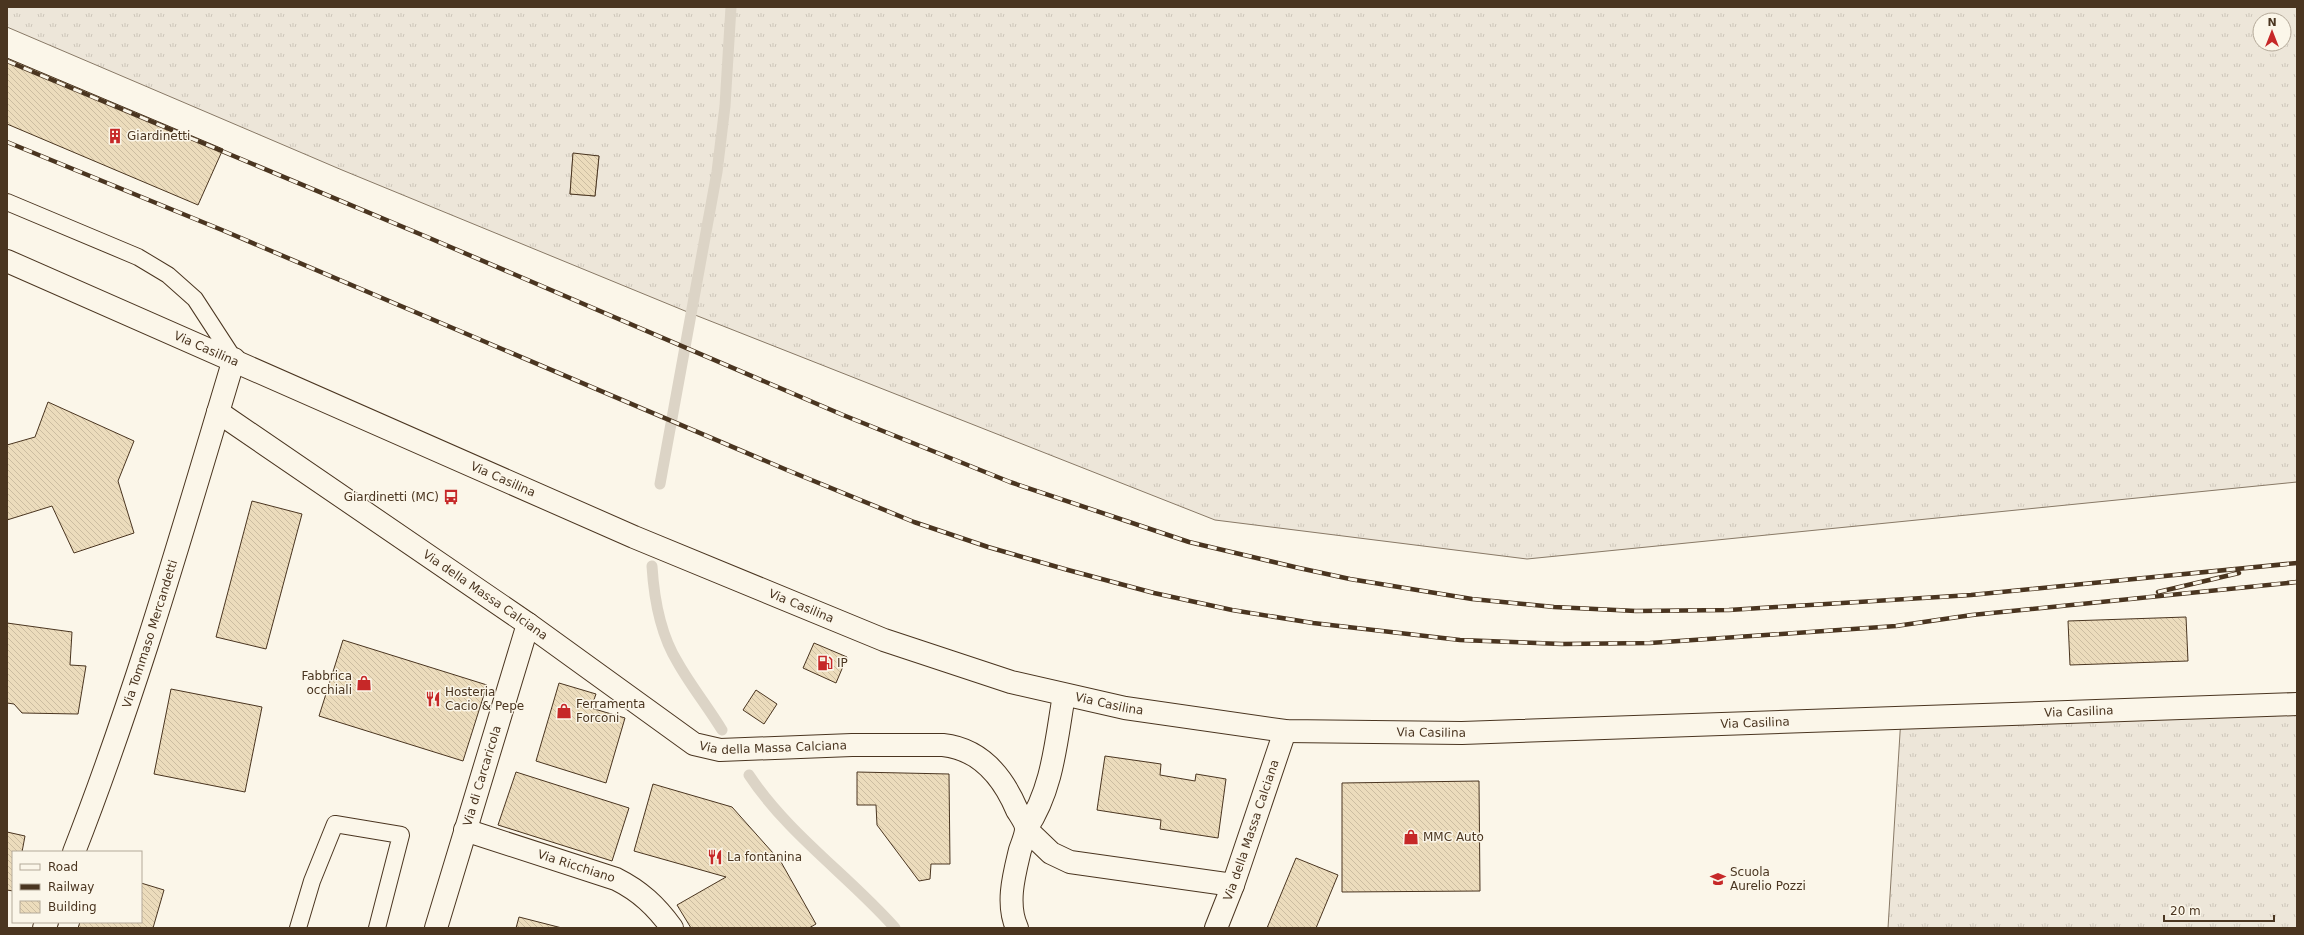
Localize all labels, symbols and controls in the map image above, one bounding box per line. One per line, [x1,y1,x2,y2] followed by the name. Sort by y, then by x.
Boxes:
[2252,12,2292,52] north arrow
[2267,16,2277,29] text: N
[106,127,124,145] building icon: Giardinetti
[127,129,190,143] place label: Giardinetti
[172,328,241,369] street label: Via Casilina
[468,459,538,500] street label: Via Casilina
[442,488,460,506] bus stop icon: Giardinetti (MC)
[344,490,439,504] place label: Giardinetti (MC)
[420,547,550,643] street label: Via della Massa Calciana
[120,558,180,710] street label: Via Tommaso Mercandetti
[767,586,836,626] street label: Via Casilina
[816,654,834,672] fuel station icon: IP
[837,656,848,670] place label: IP
[301,669,352,697] place label: Fabbrica occhiali
[355,674,373,692] shop icon: Fabbrica occhiali
[445,685,524,713] place label: Hosteria Cacio & Pepe
[424,690,442,708] restaurant icon: Hosteria Cacio & Pepe
[1074,690,1144,718] street label: Via Casilina
[576,697,645,725] place label: Ferramenta Forconi
[555,702,573,720] shop icon: Ferramenta Forconi
[2044,703,2114,720] street label: Via Casilina
[1720,715,1790,731] street label: Via Casilina
[460,724,504,828] street label: Via di Carcaricola
[1396,725,1466,740] street label: Via Casilina
[698,738,847,757] street label: Via della Massa Calciana
[1220,758,1282,903] street label: Via della Massa Calciana
[1402,828,1420,846] shop icon: MMC Auto
[1423,830,1484,844] place label: MMC Auto
[536,847,617,885] street label: Via Ricchiano
[706,848,724,866] restaurant icon: La fontanina
[727,850,802,864] place label: La fontanina
[12,851,142,923] legend
[48,860,78,874] text: Road
[1730,865,1806,893] place label: Scuola Aurelio Pozzi
[1709,870,1727,888] school or university icon: Scuola Aurelio Pozzi
[48,880,94,894] text: Railway
[2164,897,2274,923] scale bar
[48,900,97,914] text: Building
[2170,904,2201,918] text: 20 m

